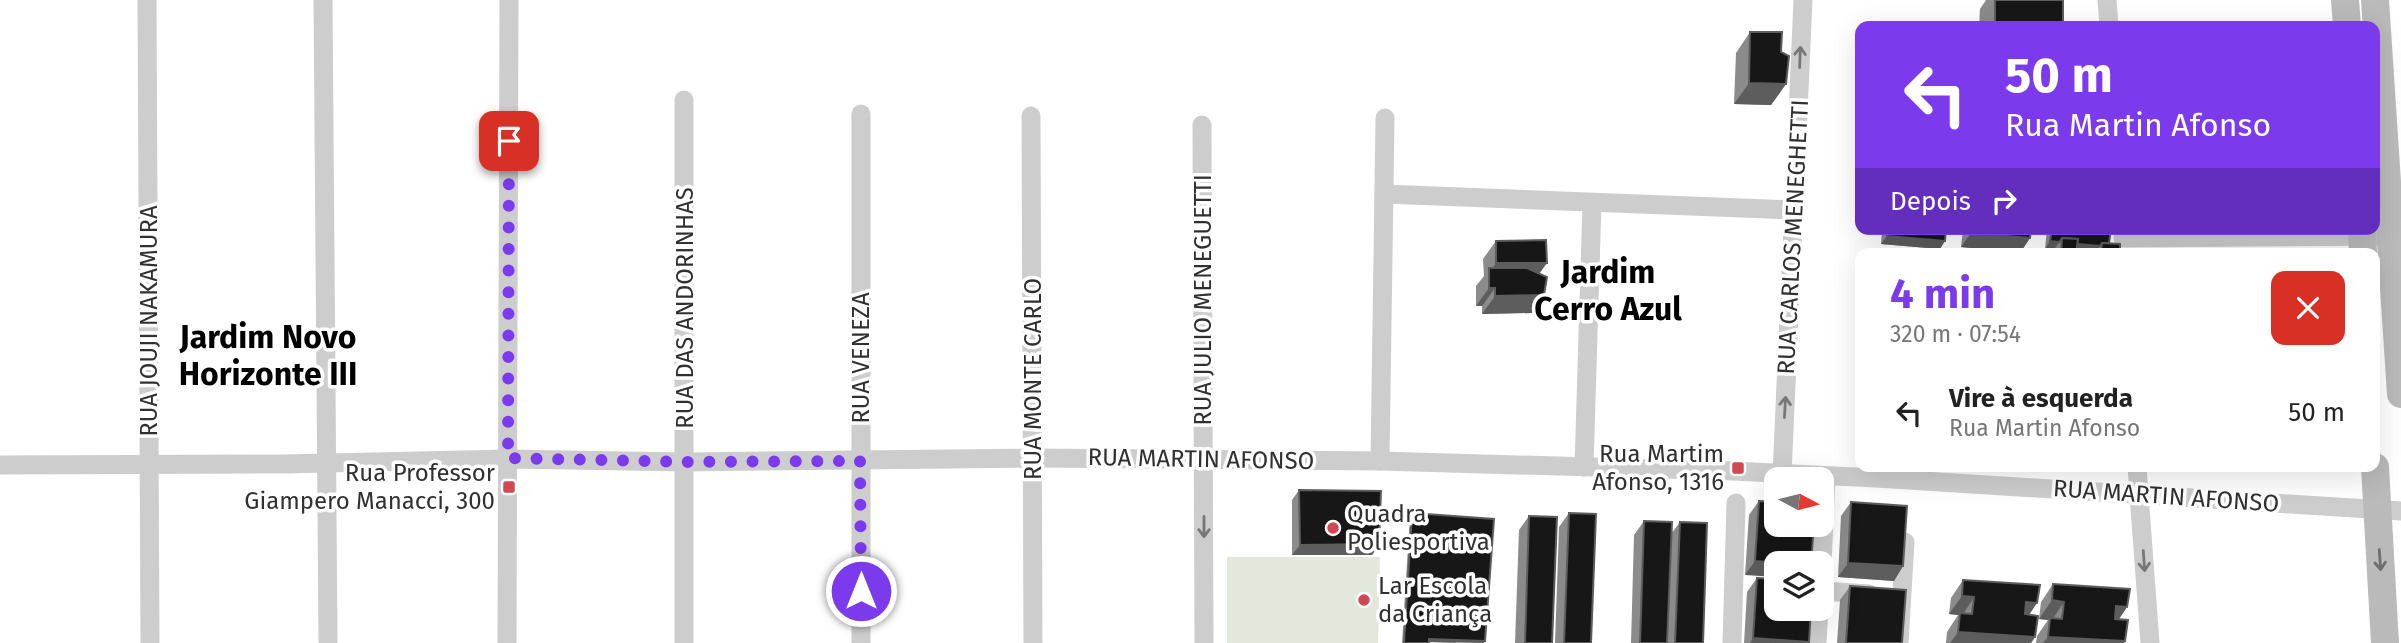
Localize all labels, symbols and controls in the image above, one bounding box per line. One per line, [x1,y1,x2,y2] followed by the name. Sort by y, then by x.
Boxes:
[1794,46,1807,69] one-way arrow
[2005,46,2113,105] text: 50 m
[1890,49,1981,140] icon: left
[1772,99,1814,375] street label: RUA CARLOS MENEGHETTI
[2005,106,2271,144] text: Rua Martin Afonso
[479,111,539,171] pin
[490,122,528,160] icon: arrive
[1189,174,1217,426] street label: RUA JULIO MENEGUETTI
[1985,182,2023,220] icon: right
[1890,186,1971,217] text: Depois
[671,187,699,429] street label: RUA DAS ANDORINHAS
[135,205,163,437] street label: RUA JOUJI NAKAMURA
[1534,253,1682,328] district label: Jardim Cerro Azul
[1890,269,1995,319] text: 4 min
[2271,271,2345,345] button: close
[1019,278,1047,480] street label: RUA MONTE CARLO
[847,292,875,424] street label: RUA VENEZA
[179,318,357,393] district label: Jardim Novo Horizonte III
[1890,320,2021,348] text: 320 m · 07:54
[1949,383,2133,414] text: Vire à esquerda
[1890,394,1928,432] icon: left
[1779,395,1792,418] one-way arrow
[2288,397,2345,428] text: 50 m
[1949,414,2140,442] text: Rua Martin Afonso
[1592,440,1724,496] place label: Rua Martim Afonso, 1316
[1087,443,1315,475] street label: RUA MARTIN AFONSO
[244,459,496,515] place label: Rua Professor Giampero Manacci, 300
[1730,460,1746,476] marker: Rua Martim Afonso, 1316
[1764,467,1834,537] north arrow
[1764,467,1834,621] map controls
[2052,474,2280,518] street label: RUA MARTIN AFONSO
[501,479,517,495] marker: Rua Professor Giampero Manacci, 300
[1347,500,1490,556] place label: Quadra Poliesportiva
[1197,515,1211,538] one-way arrow
[1325,520,1341,536] marker: Quadra Poliesportiva
[2374,548,2387,571] one-way arrow
[2138,549,2151,572] one-way arrow
[1764,551,1834,621] button: layers
[824,554,898,628] position arrow
[1378,572,1492,628] place label: Lar Escola da Criança
[1356,592,1372,608] marker: Lar Escola da Criança

